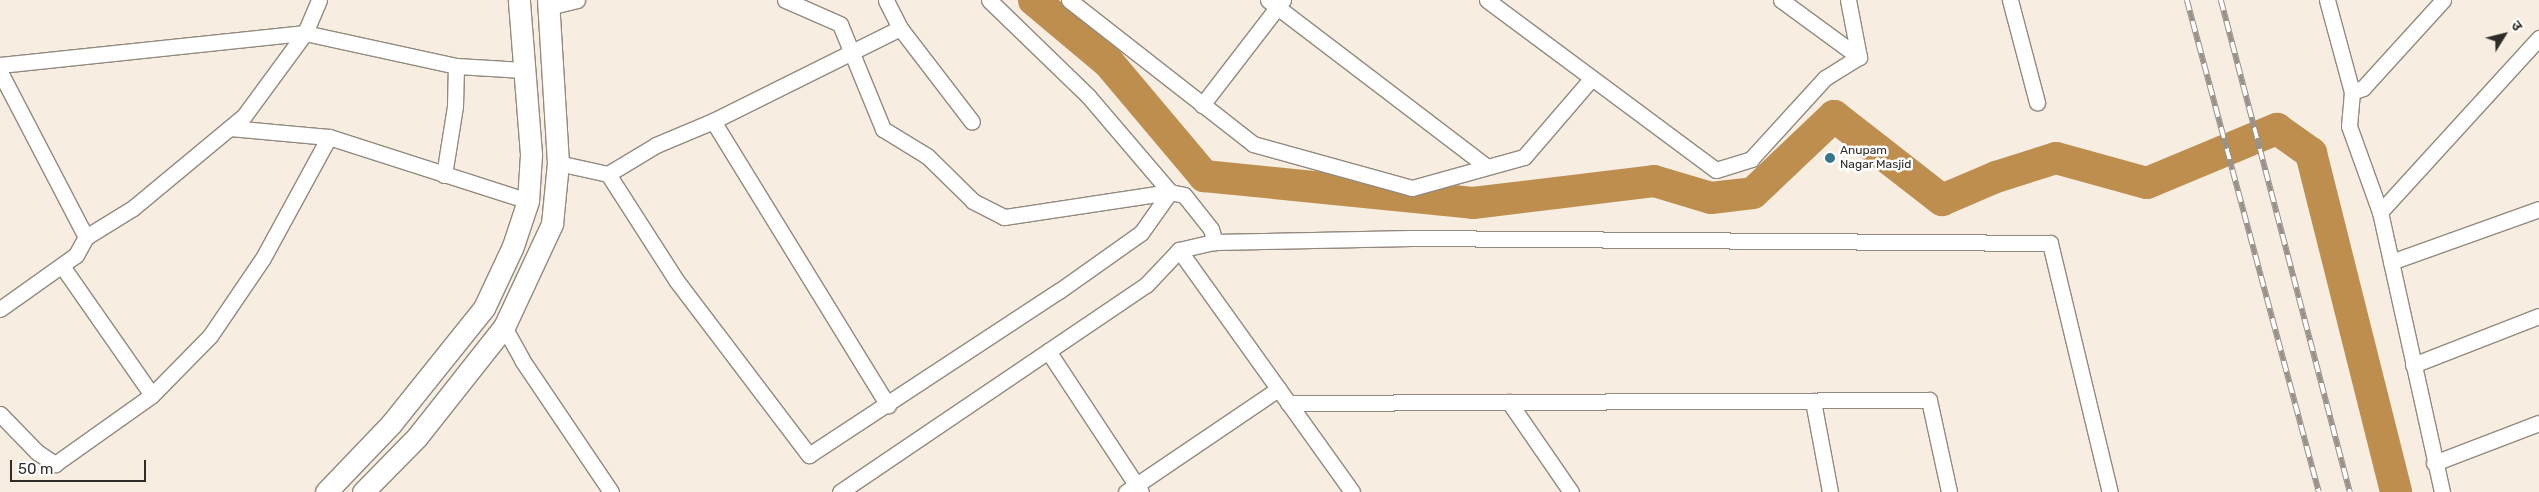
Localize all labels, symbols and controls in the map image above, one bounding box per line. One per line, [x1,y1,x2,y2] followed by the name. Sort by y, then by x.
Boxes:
[2479,10,2529,60] north arrow
[2507,18,2526,34] text: उ
[1840,144,1912,172] place label: Anupam Nagar Masjid
[1824,152,1836,164] marker: Anupam Nagar Masjid
[12,450,149,482] scale bar
[18,460,53,478] text: 50 m

